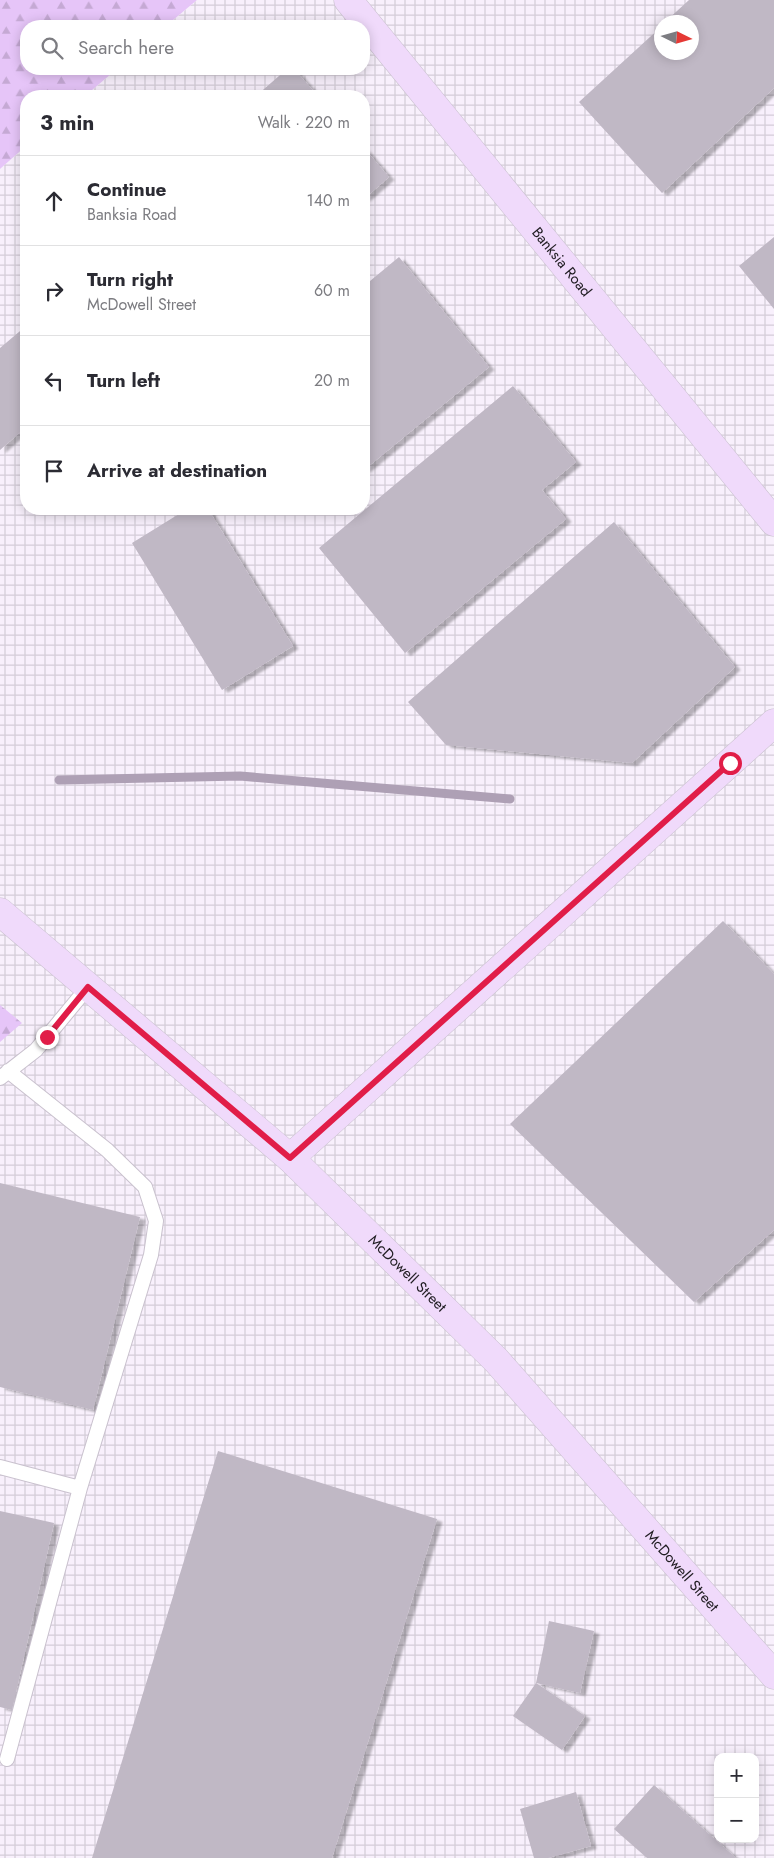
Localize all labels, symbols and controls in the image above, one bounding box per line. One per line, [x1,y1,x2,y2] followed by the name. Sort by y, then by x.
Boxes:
[654,15,699,60] north arrow
[20,20,370,75] search box
[38,34,66,62] icon: search
[78,34,174,61] text: Search here
[40,108,94,138] text: 3 min
[258,111,350,134] text: Walk · 220 m
[87,176,166,203] text: Continue
[40,187,68,215] icon: ahead
[307,189,350,212] text: 140 m
[87,203,177,226] text: Banksia Road
[527,222,597,301] street label: Banksia Road
[87,266,173,293] text: Turn right
[40,277,68,305] icon: right
[314,279,350,302] text: 60 m
[87,293,196,316] text: McDowell Street
[40,367,68,395] icon: left
[87,367,160,394] text: Turn left
[314,369,350,392] text: 20 m
[40,457,68,485] icon: arrive
[87,457,267,484] text: Arrive at destination
[719,752,742,775] route start
[36,1026,59,1049] route end
[363,1230,452,1317] street label: McDowell Street
[640,1525,724,1617] street label: McDowell Street
[714,1753,759,1843] map controls
[714,1753,759,1798] button: +
[714,1798,759,1843] button: −

